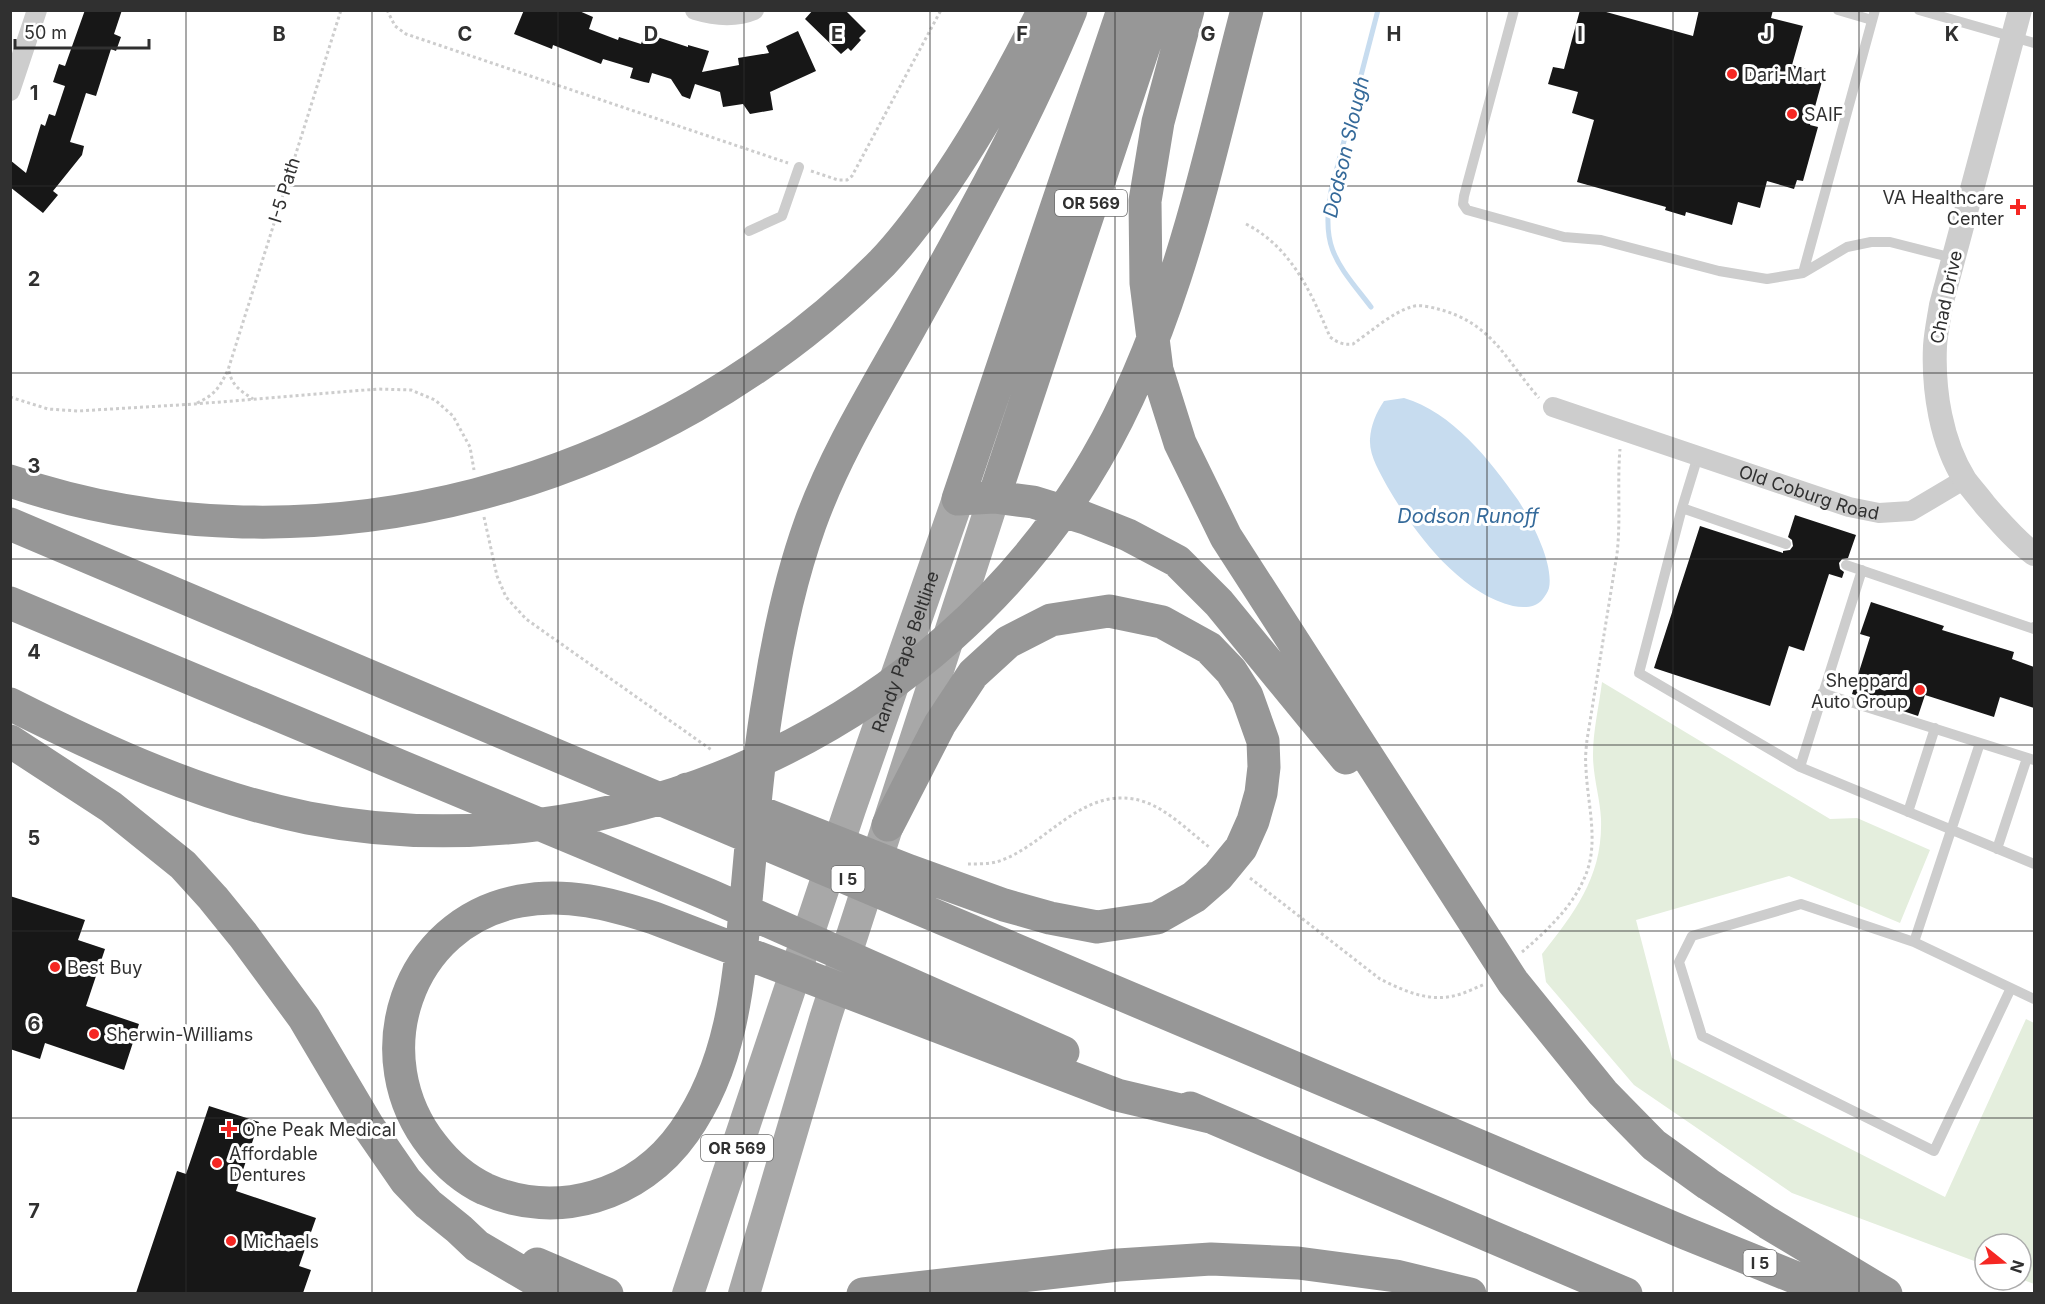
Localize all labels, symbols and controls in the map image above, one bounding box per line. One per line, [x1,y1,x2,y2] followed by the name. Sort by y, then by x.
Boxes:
[15,12,148,50] scale bar
[24,22,67,43] text: 50 m
[272,22,286,46] text: B
[458,22,472,46] text: C
[644,22,658,46] text: D
[831,22,843,46] text: E
[1016,22,1028,46] text: F
[1200,22,1216,46] text: G
[1387,22,1401,46] text: H
[1577,22,1583,46] text: I
[1760,22,1772,46] text: J
[1945,22,1959,46] text: K
[1744,64,1826,85] place label: Dari-Mart
[1725,67,1739,81] marker: Dari-Mart
[1318,74,1374,220] water label: Dodson Slough
[30,81,38,105] text: 1
[1804,104,1843,125] place label: SAIF
[1785,107,1799,121] marker: SAIF
[264,155,304,225] street label: I-5 Path
[1882,187,2004,229] place label: VA Healthcare Center
[1055,190,1127,216] road number: OR 569
[2009,198,2027,216] marker: VA Healthcare Center
[1926,249,1966,345] street label: Chad Drive
[28,267,40,291] text: 2
[28,454,40,478] text: 3
[1736,460,1881,523] street label: Old Coburg Road
[1397,504,1540,528] water label: Dodson Runoff
[867,568,943,735] street label: Randy Papé Beltline
[27,640,41,664] text: 4
[1811,670,1908,712] place label: Sheppard Auto Group
[1913,683,1927,697] marker: Sheppard Auto Group
[28,826,40,850] text: 5
[832,866,864,892] road number: I 5
[67,957,142,978] place label: Best Buy
[48,960,62,974] marker: Best Buy
[28,1012,41,1036] text: 6
[106,1024,253,1045] place label: Sherwin-Williams
[87,1027,101,1041] marker: Sherwin-Williams
[242,1119,396,1140] place label: One Peak Medical
[220,1120,238,1138] marker: One Peak Medical
[701,1135,773,1161] road number: OR 569
[229,1143,318,1185] place label: Affordable Dentures
[210,1156,224,1170] marker: Affordable Dentures
[28,1199,40,1223] text: 7
[243,1231,319,1252] place label: Michaels
[1973,1232,2033,1292] north arrow
[224,1234,238,1248] marker: Michaels
[1744,1250,1776,1276] road number: I 5
[2006,1258,2029,1276] text: N

